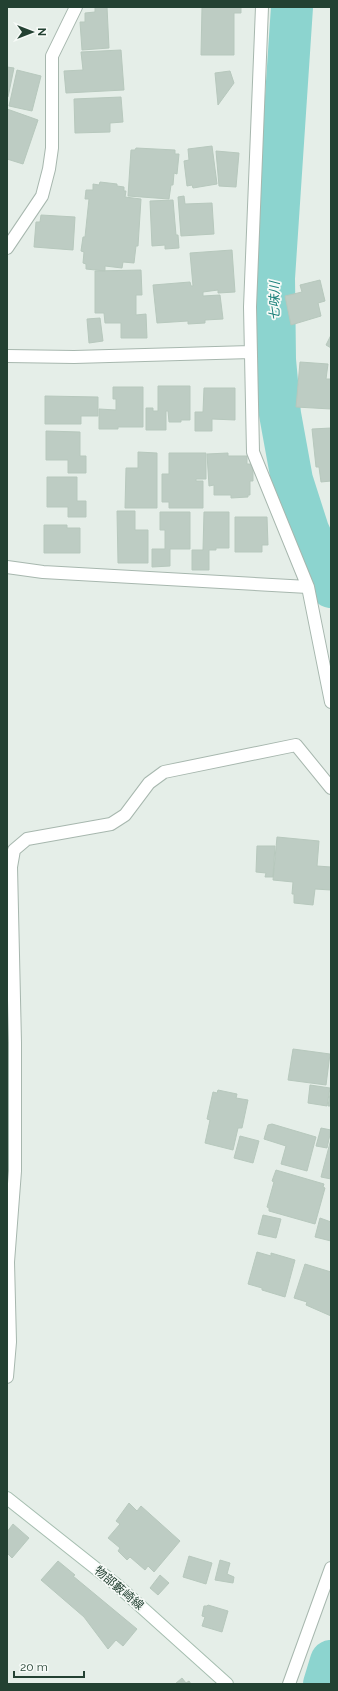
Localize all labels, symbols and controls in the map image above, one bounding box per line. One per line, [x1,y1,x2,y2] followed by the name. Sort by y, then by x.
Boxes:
[12,12,52,52] north arrow
[35,28,48,36] text: N
[267,280,282,321] water label: 七味川
[92,1563,146,1613] street label: 物部藪崎線
[14,1653,84,1679] scale bar
[20,1660,48,1674] text: 20 m

